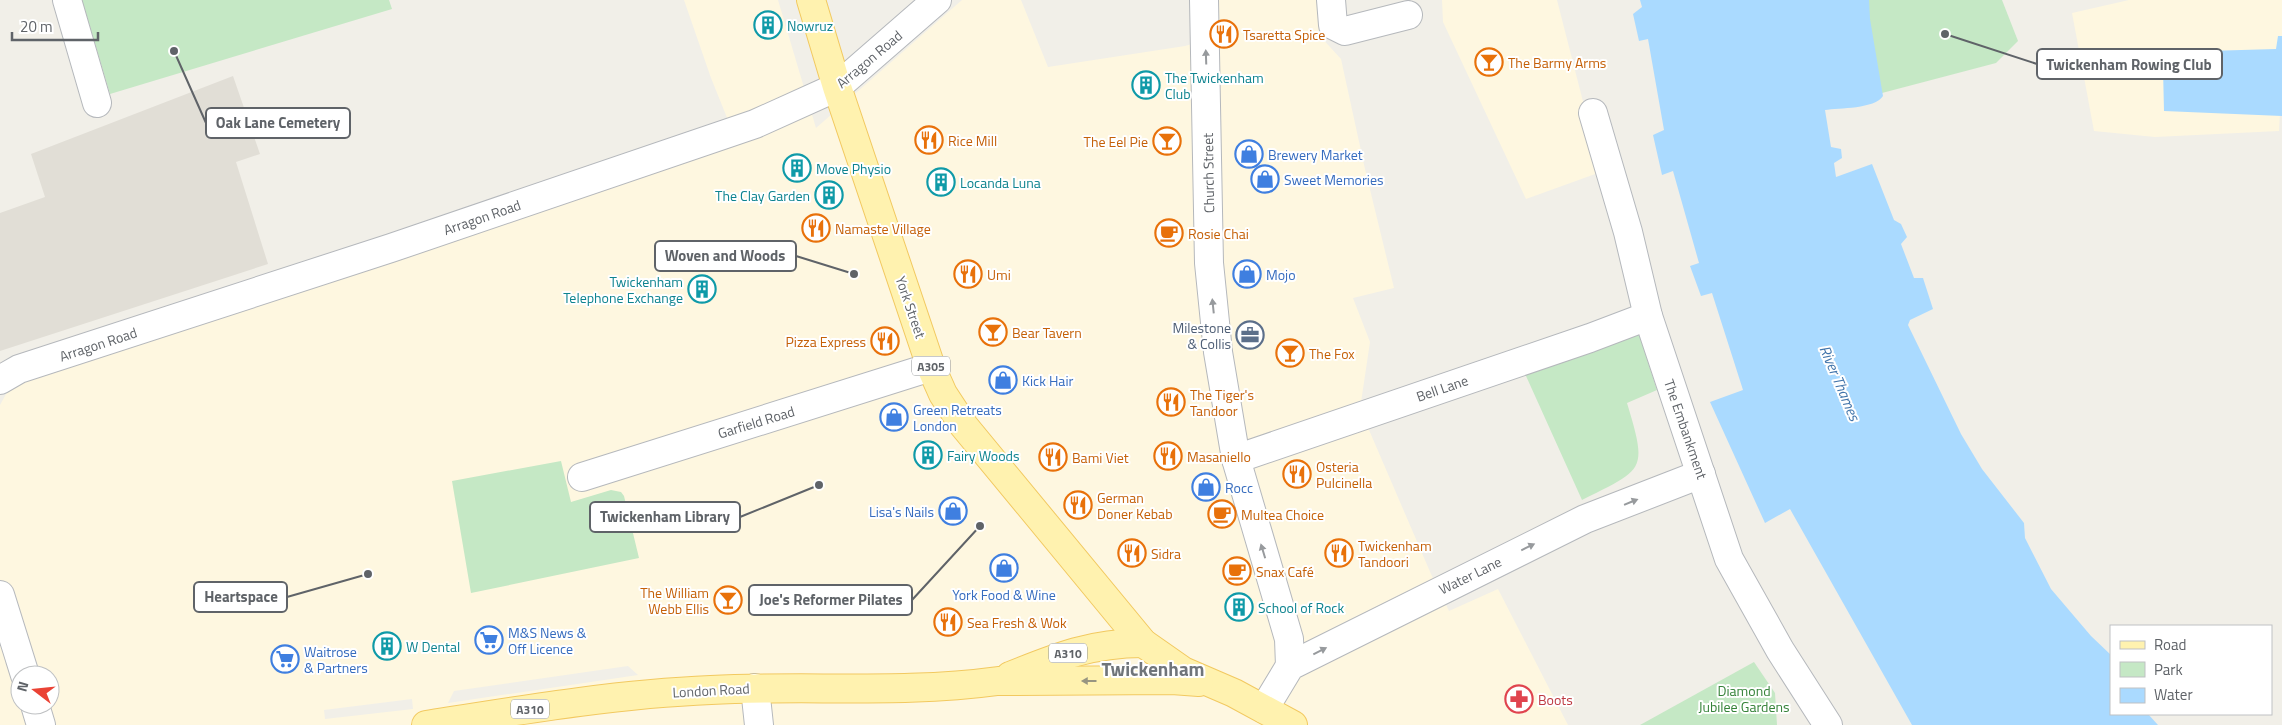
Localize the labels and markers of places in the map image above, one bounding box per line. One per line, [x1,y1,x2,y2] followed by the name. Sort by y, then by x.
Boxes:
[753,10,783,40] building icon: Nowruz
[787,15,833,36] place label: Nowruz
[1209,19,1239,49] restaurant icon: Tsaretta Spice
[1243,24,1325,45] place label: Tsaretta Spice
[1474,47,1504,77] bar icon: The Barmy Arms
[2037,49,2222,79] callout: Twickenham Rowing Club
[1508,52,1606,73] place label: The Barmy Arms
[1165,67,1264,104] place label: The Twickenham Club
[1131,70,1161,100] building icon: The Twickenham Club
[206,108,350,138] callout: Oak Lane Cemetery
[914,125,944,155] restaurant icon: Rice Mill
[1152,126,1182,156] bar icon: The Eel Pie
[948,130,997,151] place label: Rice Mill
[1084,131,1148,152] place label: The Eel Pie
[1234,139,1264,169] shop icon: Brewery Market
[1268,144,1363,165] place label: Brewery Market
[782,153,812,183] building icon: Move Physio
[816,158,891,179] place label: Move Physio
[1250,164,1280,194] shop icon: Sweet Memories
[926,167,956,197] building icon: Locanda Luna
[1284,169,1384,190] place label: Sweet Memories
[960,172,1041,193] place label: Locanda Luna
[814,180,844,210] building icon: The Clay Garden
[715,185,810,206] place label: The Clay Garden
[801,213,831,243] restaurant icon: Namaste Village
[835,218,931,239] place label: Namaste Village
[1154,218,1184,248] cafe icon: Rosie Chai
[1188,223,1249,244] place label: Rosie Chai
[655,241,796,271] callout: Woven and Woods
[953,259,983,289] restaurant icon: Umi
[1232,259,1262,289] shop icon: Mojo
[987,264,1011,285] place label: Umi
[1266,264,1296,285] place label: Mojo
[563,271,683,308] place label: Twickenham Telephone Exchange
[687,274,717,304] building icon: Twickenham Telephone Exchange
[978,317,1008,347] bar icon: Bear Tavern
[1172,317,1231,354] place label: Milestone & Collis
[1235,320,1265,350] office icon: Milestone & Collis
[1012,322,1082,343] place label: Bear Tavern
[870,326,900,356] restaurant icon: Pizza Express
[786,331,866,352] place label: Pizza Express
[1275,338,1305,368] bar icon: The Fox
[1309,343,1355,364] place label: The Fox
[988,365,1018,395] shop icon: Kick Hair
[1022,370,1073,391] place label: Kick Hair
[1190,384,1254,421] place label: The Tiger's Tandoor
[1156,387,1186,417] restaurant icon: The Tiger's Tandoor
[913,399,1002,436] place label: Green Retreats London
[879,402,909,432] shop icon: Green Retreats London
[913,440,943,470] building icon: Fairy Woods
[1153,441,1183,471] restaurant icon: Masaniello
[1038,442,1068,472] restaurant icon: Bami Viet
[947,445,1020,466] place label: Fairy Woods
[1187,446,1251,467] place label: Masaniello
[1072,447,1129,468] place label: Bami Viet
[1316,456,1372,493] place label: Osteria Pulcinella
[1282,459,1312,489] restaurant icon: Osteria Pulcinella
[1191,472,1221,502] shop icon: Rocc
[1225,477,1253,498] place label: Rocc
[1097,487,1173,524] place label: German Doner Kebab
[1063,490,1093,520] restaurant icon: German Doner Kebab
[938,496,968,526] shop icon: Lisa's Nails
[1207,499,1237,529] cafe icon: Multea Choice
[869,501,934,522] place label: Lisa's Nails
[590,502,740,532] callout: Twickenham Library
[1241,504,1324,525] place label: Multea Choice
[1358,535,1432,572] place label: Twickenham Tandoori
[1117,538,1147,568] restaurant icon: Sidra
[1324,538,1354,568] restaurant icon: Twickenham Tandoori
[1151,543,1181,564] place label: Sidra
[989,553,1019,583] shop icon: York Food & Wine
[1222,556,1252,586] cafe icon: Snax Café
[1256,561,1314,582] place label: Snax Café
[194,582,287,612] callout: Heartspace
[640,582,709,619] place label: The William Webb Ellis
[952,584,1056,605] place label: York Food & Wine
[713,585,743,615] bar icon: The William Webb Ellis
[749,585,912,615] callout: Joe's Reformer Pilates
[1224,592,1254,622] building icon: School of Rock
[1258,597,1344,618] place label: School of Rock
[933,607,963,637] restaurant icon: Sea Fresh & Wok
[967,612,1067,633] place label: Sea Fresh & Wok
[508,622,587,659] place label: M&S News & Off Licence
[474,625,504,655] supermarket icon: M&S News & Off Licence
[372,631,402,661] building icon: W Dental
[406,636,460,657] place label: W Dental
[304,641,368,678] place label: Waitrose & Partners
[270,644,300,674] supermarket icon: Waitrose & Partners
[1504,684,1534,714] pharmacy icon: Boots
[1538,689,1573,710] place label: Boots

